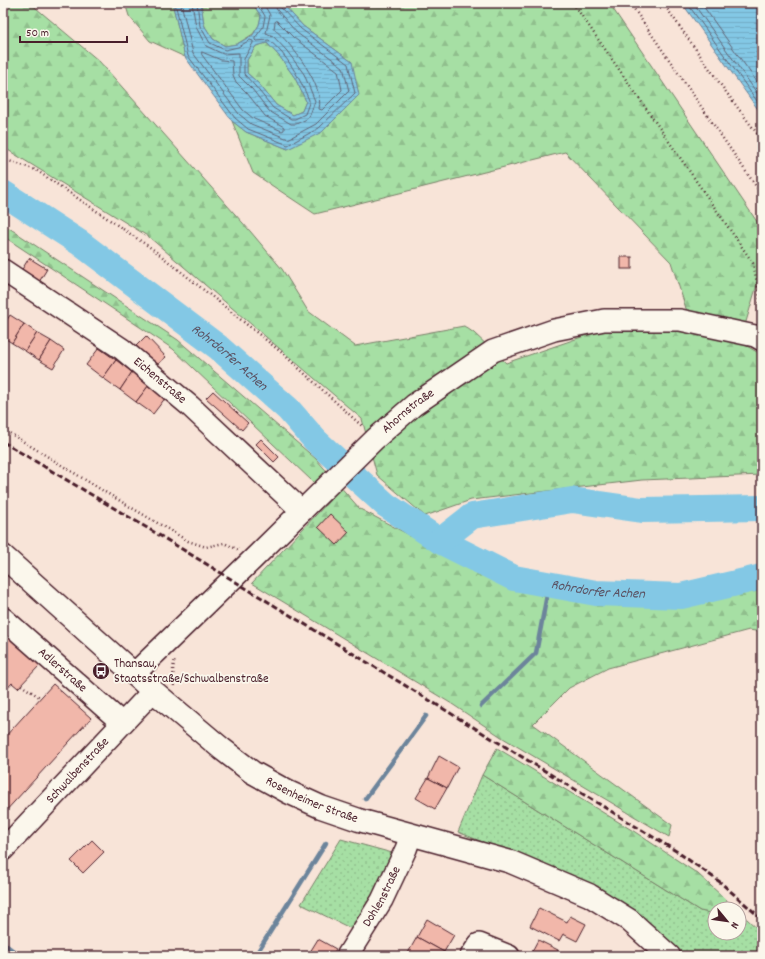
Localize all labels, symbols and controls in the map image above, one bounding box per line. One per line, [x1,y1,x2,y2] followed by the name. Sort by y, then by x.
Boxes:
[20,18,127,44] scale bar
[26,25,49,42] text: 50 m
[187,320,272,396] water label: Rohrdorfer Achen
[129,353,191,409] street label: Eichenstraße
[378,384,439,438] street label: Ahornstraße
[549,575,646,605] water label: Rohrdorfer Achen
[33,643,91,697] street label: Adlerstraße
[114,655,269,689] place label: Thansau, Staatsstraße/Schwalbenstraße
[91,661,111,681] bus stop icon: Thansau, Staatsstraße/Schwalbenstraße
[42,733,114,808] street label: Schwalbenstraße
[262,772,361,829] street label: Rosenheimer Straße
[358,863,406,931] street label: Dohlenstraße
[707,901,747,941] north arrow
[725,919,742,932] text: N

